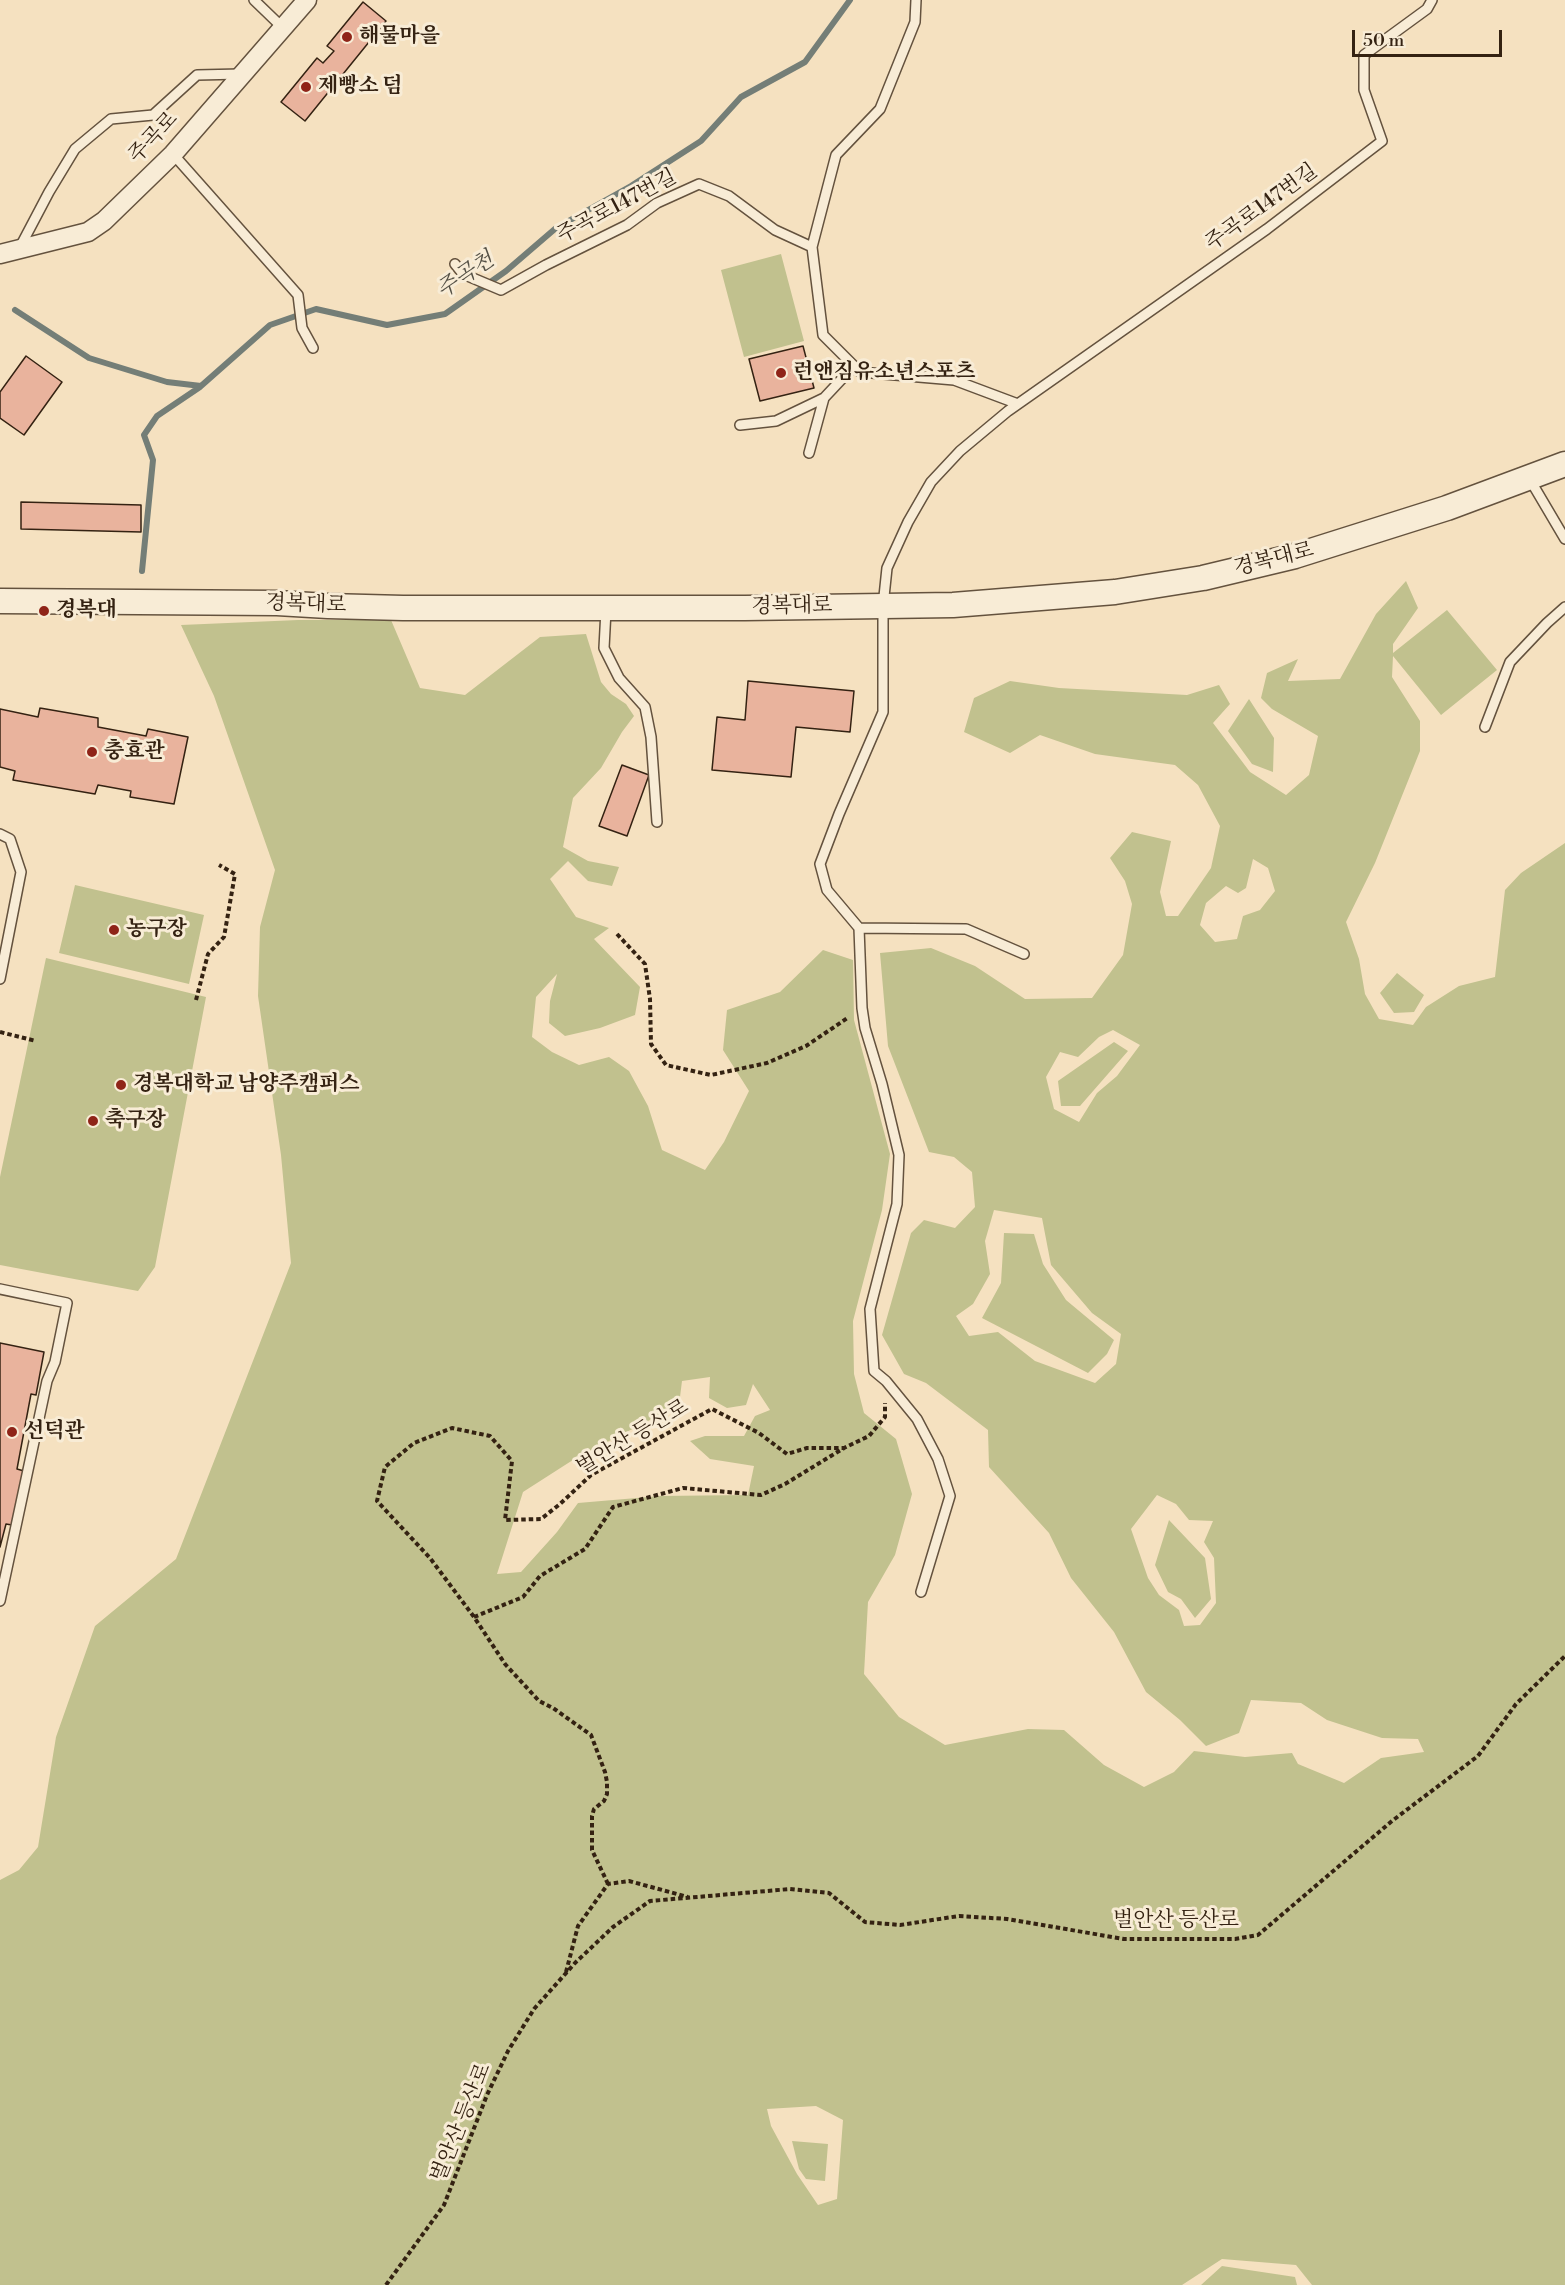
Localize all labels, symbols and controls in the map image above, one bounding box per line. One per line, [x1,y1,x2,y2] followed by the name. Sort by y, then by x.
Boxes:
[1355,18,1505,56] scale bar
[359,24,440,50] place label: 해물마을
[1363,29,1404,52] text: 50 m
[340,30,354,44] marker: 해물마을
[318,74,403,100] place label: 제빵소 덤
[299,80,313,94] marker: 제빵소 덤
[124,107,184,169] street label: 주곡로
[1201,159,1323,257] street label: 주곡로147번길
[553,165,681,249] street label: 주곡로147번길
[432,247,500,305] water label: 주곡천
[793,360,976,386] place label: 런앤짐유소년스포츠
[774,366,788,380] marker: 런앤짐유소년스포츠
[1232,538,1316,582] street label: 경복대로
[265,591,347,619] street label: 경복대로
[751,594,833,620] street label: 경복대로
[56,598,117,624] place label: 경복대
[37,604,51,618] marker: 경복대
[104,739,165,765] place label: 충효관
[85,745,99,759] marker: 충효관
[126,917,187,943] place label: 농구장
[107,923,121,937] marker: 농구장
[133,1072,360,1098] place label: 경복대학교 남양주캠퍼스
[114,1078,128,1092] marker: 경복대학교 남양주캠퍼스
[105,1108,166,1134] place label: 축구장
[86,1114,100,1128] marker: 축구장
[572,1395,694,1481] street label: 벌안산 등산로
[24,1419,85,1445] place label: 선덕관
[5,1425,19,1439] marker: 선덕관
[1113,1908,1239,1934] street label: 벌안산 등산로
[427,2060,497,2186] street label: 벌안산 등산로

